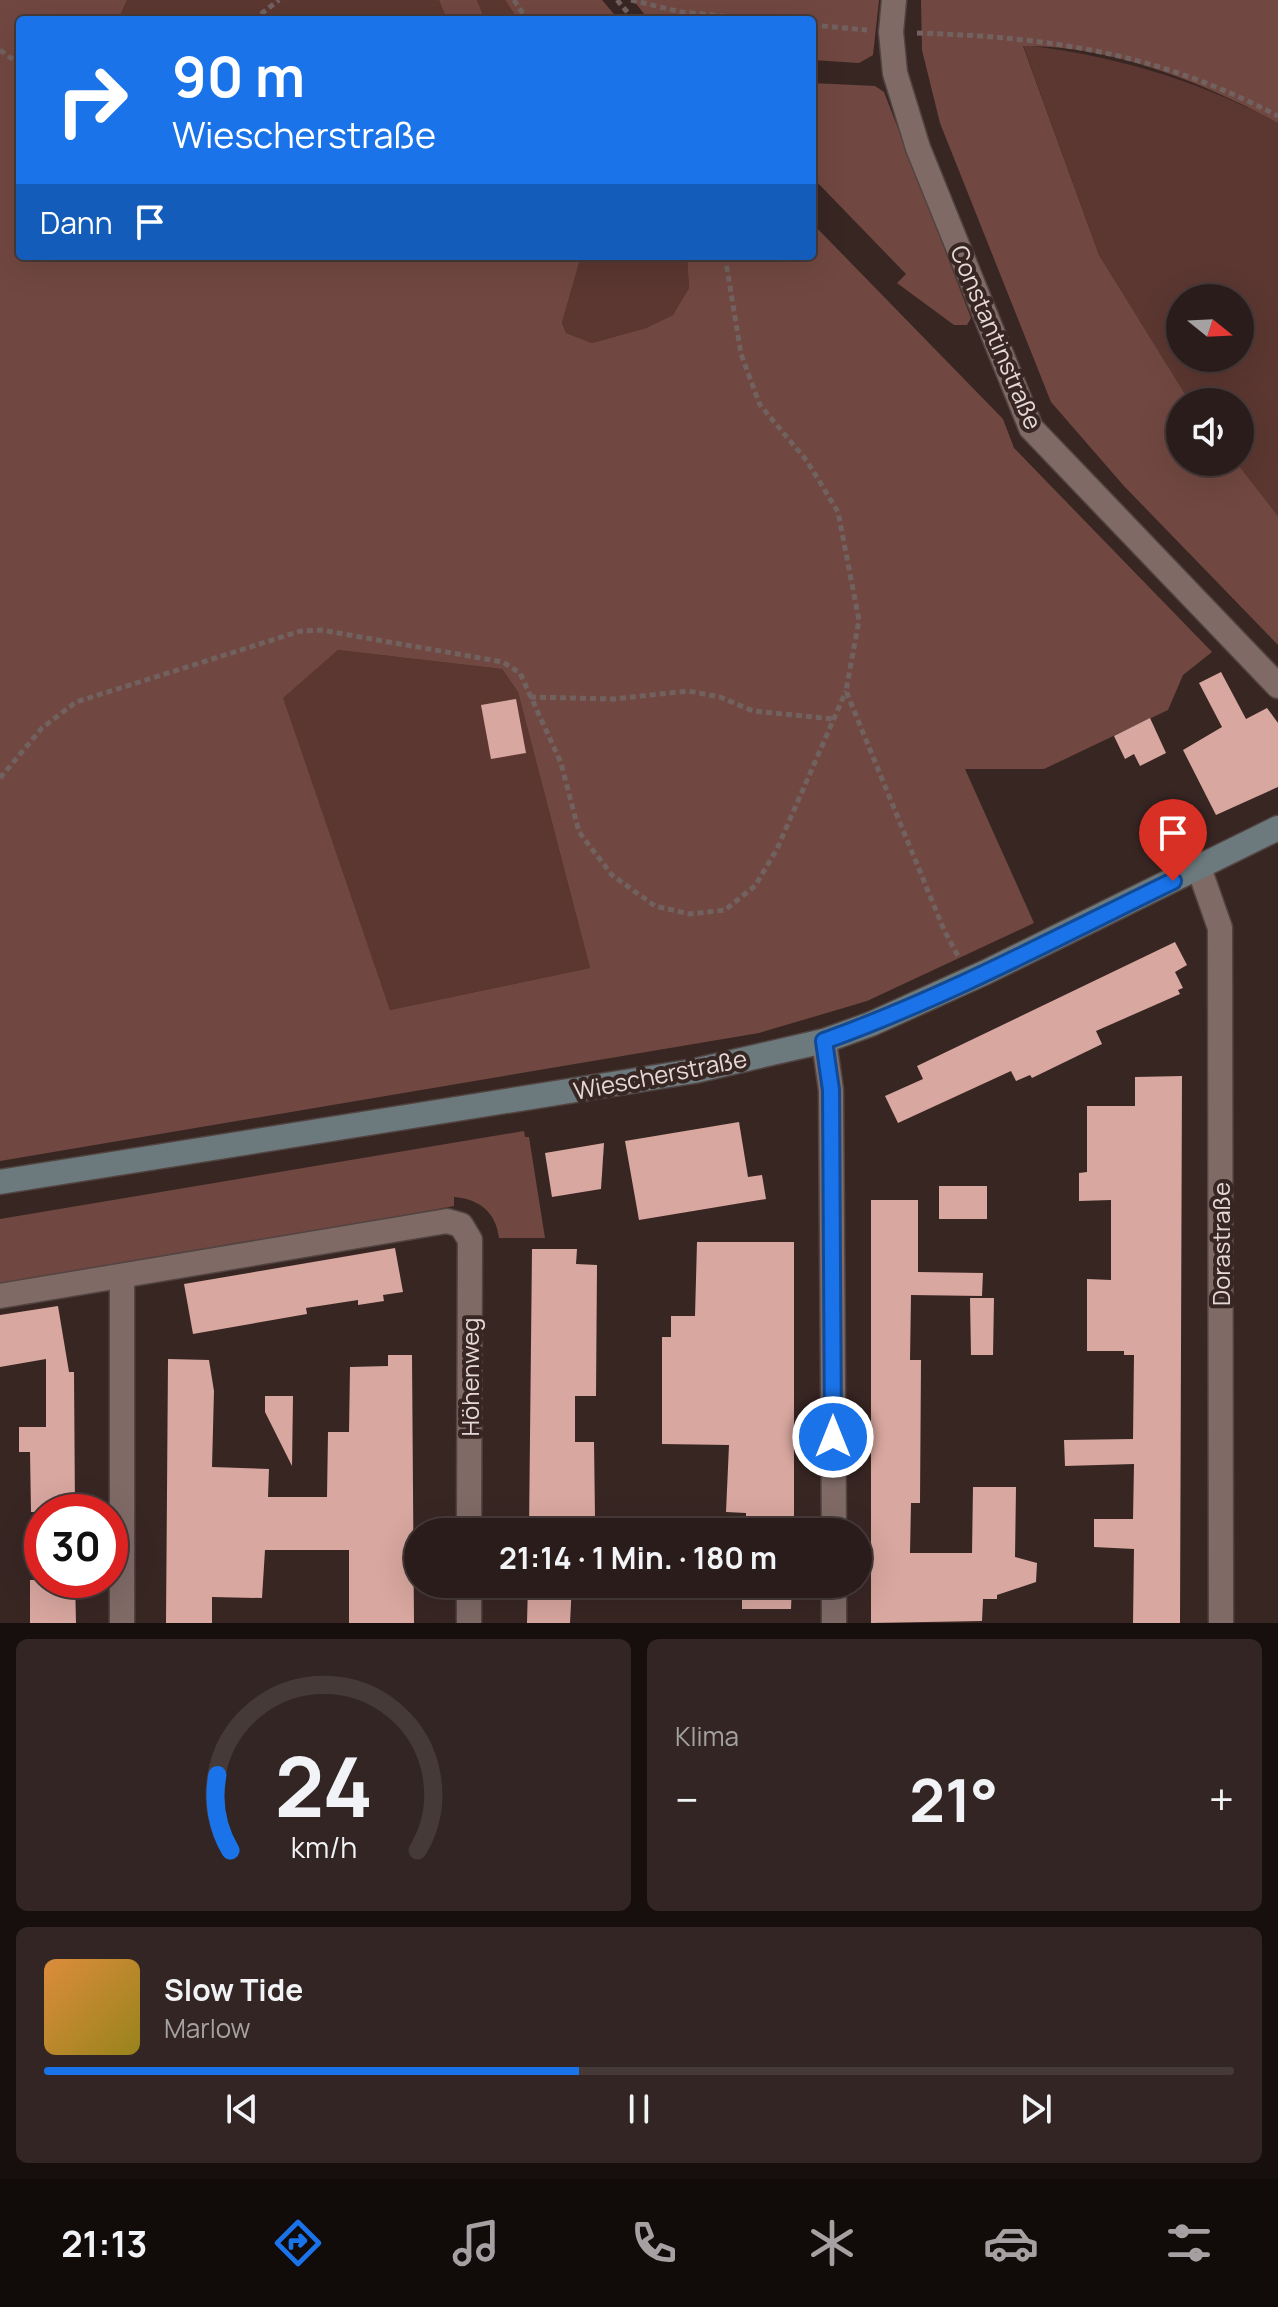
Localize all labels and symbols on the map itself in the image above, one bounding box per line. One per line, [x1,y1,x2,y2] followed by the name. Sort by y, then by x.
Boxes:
[943,240,1051,434] street label: Constantinstraße
[1166,284,1254,372] north arrow
[1139,799,1207,881] pin
[570,1041,750,1107] street label: Wiescherstraße
[1204,1182,1237,1306] street label: Dorastraße
[453,1318,486,1436] street label: Höhenweg
[791,1395,875,1479] position arrow
[24,1494,128,1598] speed limit sign: 30

